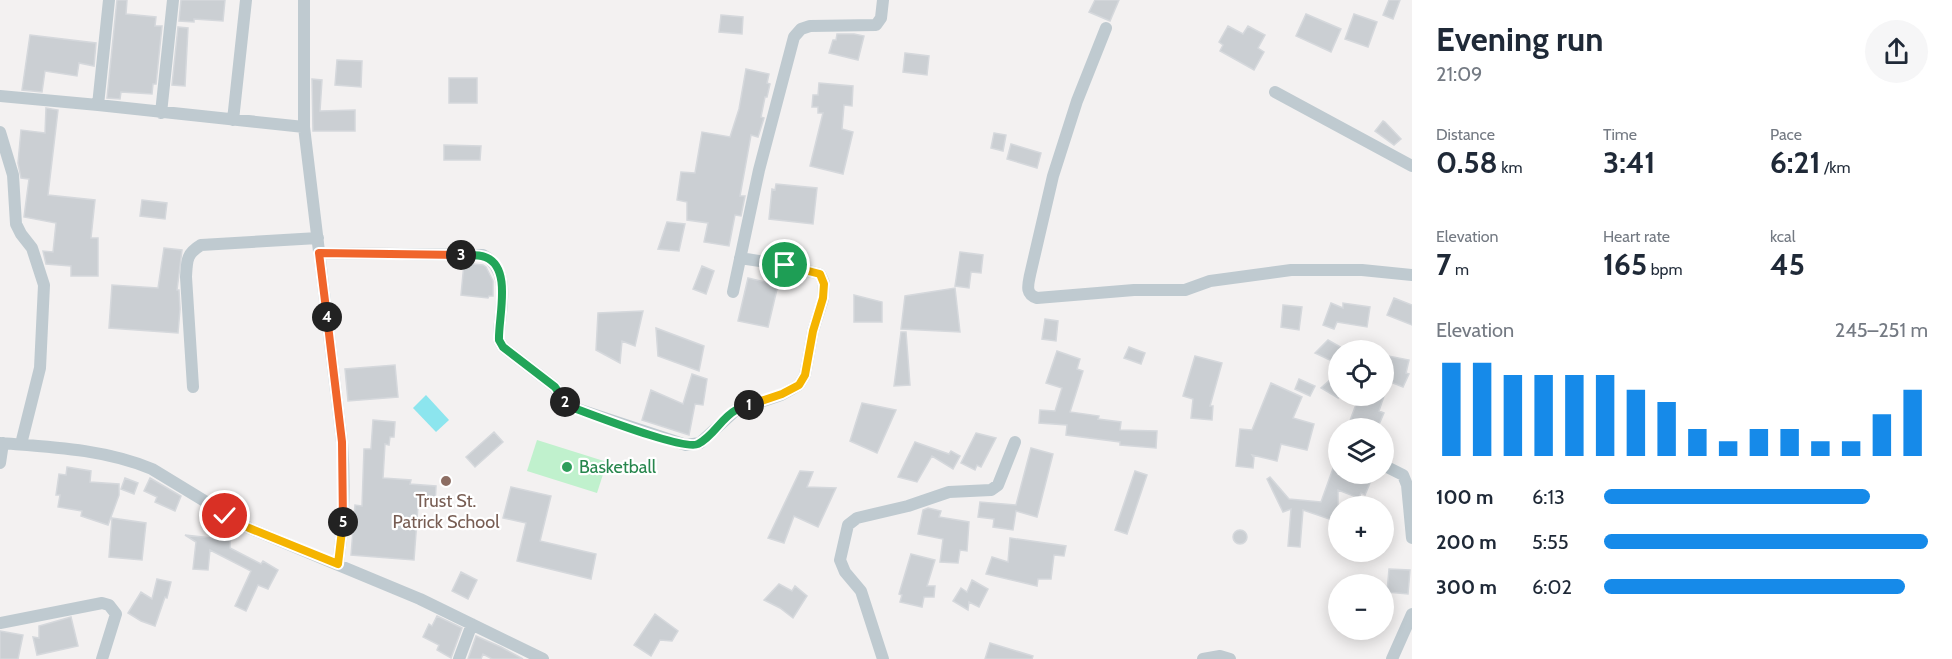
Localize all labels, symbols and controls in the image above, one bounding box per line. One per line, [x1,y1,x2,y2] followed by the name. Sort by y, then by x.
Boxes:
[1436,19,1603,59] text: Evening run
[1865,20,1928,83] button: share
[1436,62,1482,86] text: 21:09
[1436,125,1495,144] text: Distance
[1603,125,1637,144] text: Time
[1770,125,1802,144] text: Pace
[1436,144,1498,181] text: 0.58
[1603,144,1655,181] text: 3:41
[1770,144,1820,181] text: 6:21
[1498,158,1523,177] text: km
[1820,158,1850,177] text: /km
[1436,227,1499,246] text: Elevation
[1603,227,1670,246] text: Heart rate
[1770,227,1796,246] text: kcal
[759,239,810,290] pin
[446,240,476,270] pin: 3
[457,245,465,264] text: 3
[1436,246,1451,283] text: 7
[1603,246,1647,283] text: 165
[1770,246,1805,283] text: 45
[768,248,801,281] icon: arrive
[1451,260,1469,279] text: m
[1647,260,1682,279] text: bpm
[312,302,342,332] pin: 4
[322,307,332,326] text: 4
[1436,318,1514,342] text: Elevation
[1835,318,1928,342] text: 245–251 m
[1328,340,1394,640] map controls
[1328,340,1394,406] button: locate
[550,387,580,417] pin: 2
[734,390,764,420] pin: 1
[561,392,569,411] text: 2
[746,395,752,414] text: 1
[1328,418,1394,484] button: layers
[579,456,657,478] place label: Basketball
[560,460,574,474] marker: Basketball
[439,474,453,488] marker: Trust St. Patrick School
[1436,485,1494,509] text: 100 m
[1532,485,1565,509] text: 6:13
[199,490,250,541] pin
[393,490,500,533] place label: Trust St. Patrick School
[1328,496,1394,562] button: +
[208,499,241,532] icon: check
[328,507,358,537] pin: 5
[339,512,347,531] text: 5
[1436,530,1497,554] text: 200 m
[1532,530,1569,554] text: 5:55
[1328,574,1394,640] button: −
[1436,575,1497,599] text: 300 m
[1532,575,1572,599] text: 6:02

